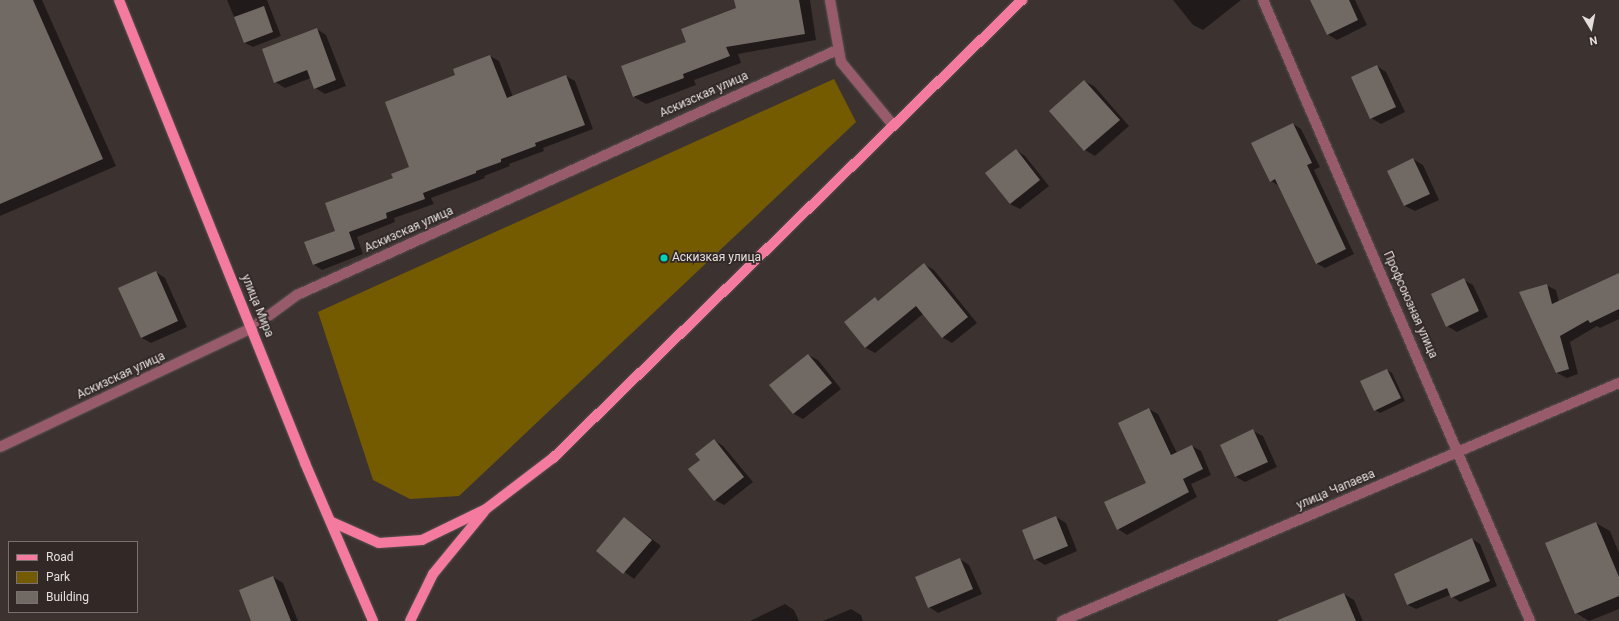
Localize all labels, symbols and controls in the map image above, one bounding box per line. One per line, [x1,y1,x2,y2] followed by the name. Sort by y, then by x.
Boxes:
[1571,8,1611,48] north arrow
[1588,33,1598,47] text: N
[657,69,751,121] street label: Аскизская улица
[362,204,456,256] street label: Аскизская улица
[1380,249,1440,361] street label: Профсоюзная улица
[672,251,761,265] place label: Аскизкая улица
[659,253,669,263] marker: Аскизкая улица
[238,272,276,340] street label: улица Мира
[75,349,167,403] street label: Аскизская улица
[1295,467,1377,513] street label: улица Чапаева
[8,541,138,613] legend
[46,550,74,564] text: Road
[46,570,70,584] text: Park
[46,590,89,604] text: Building

